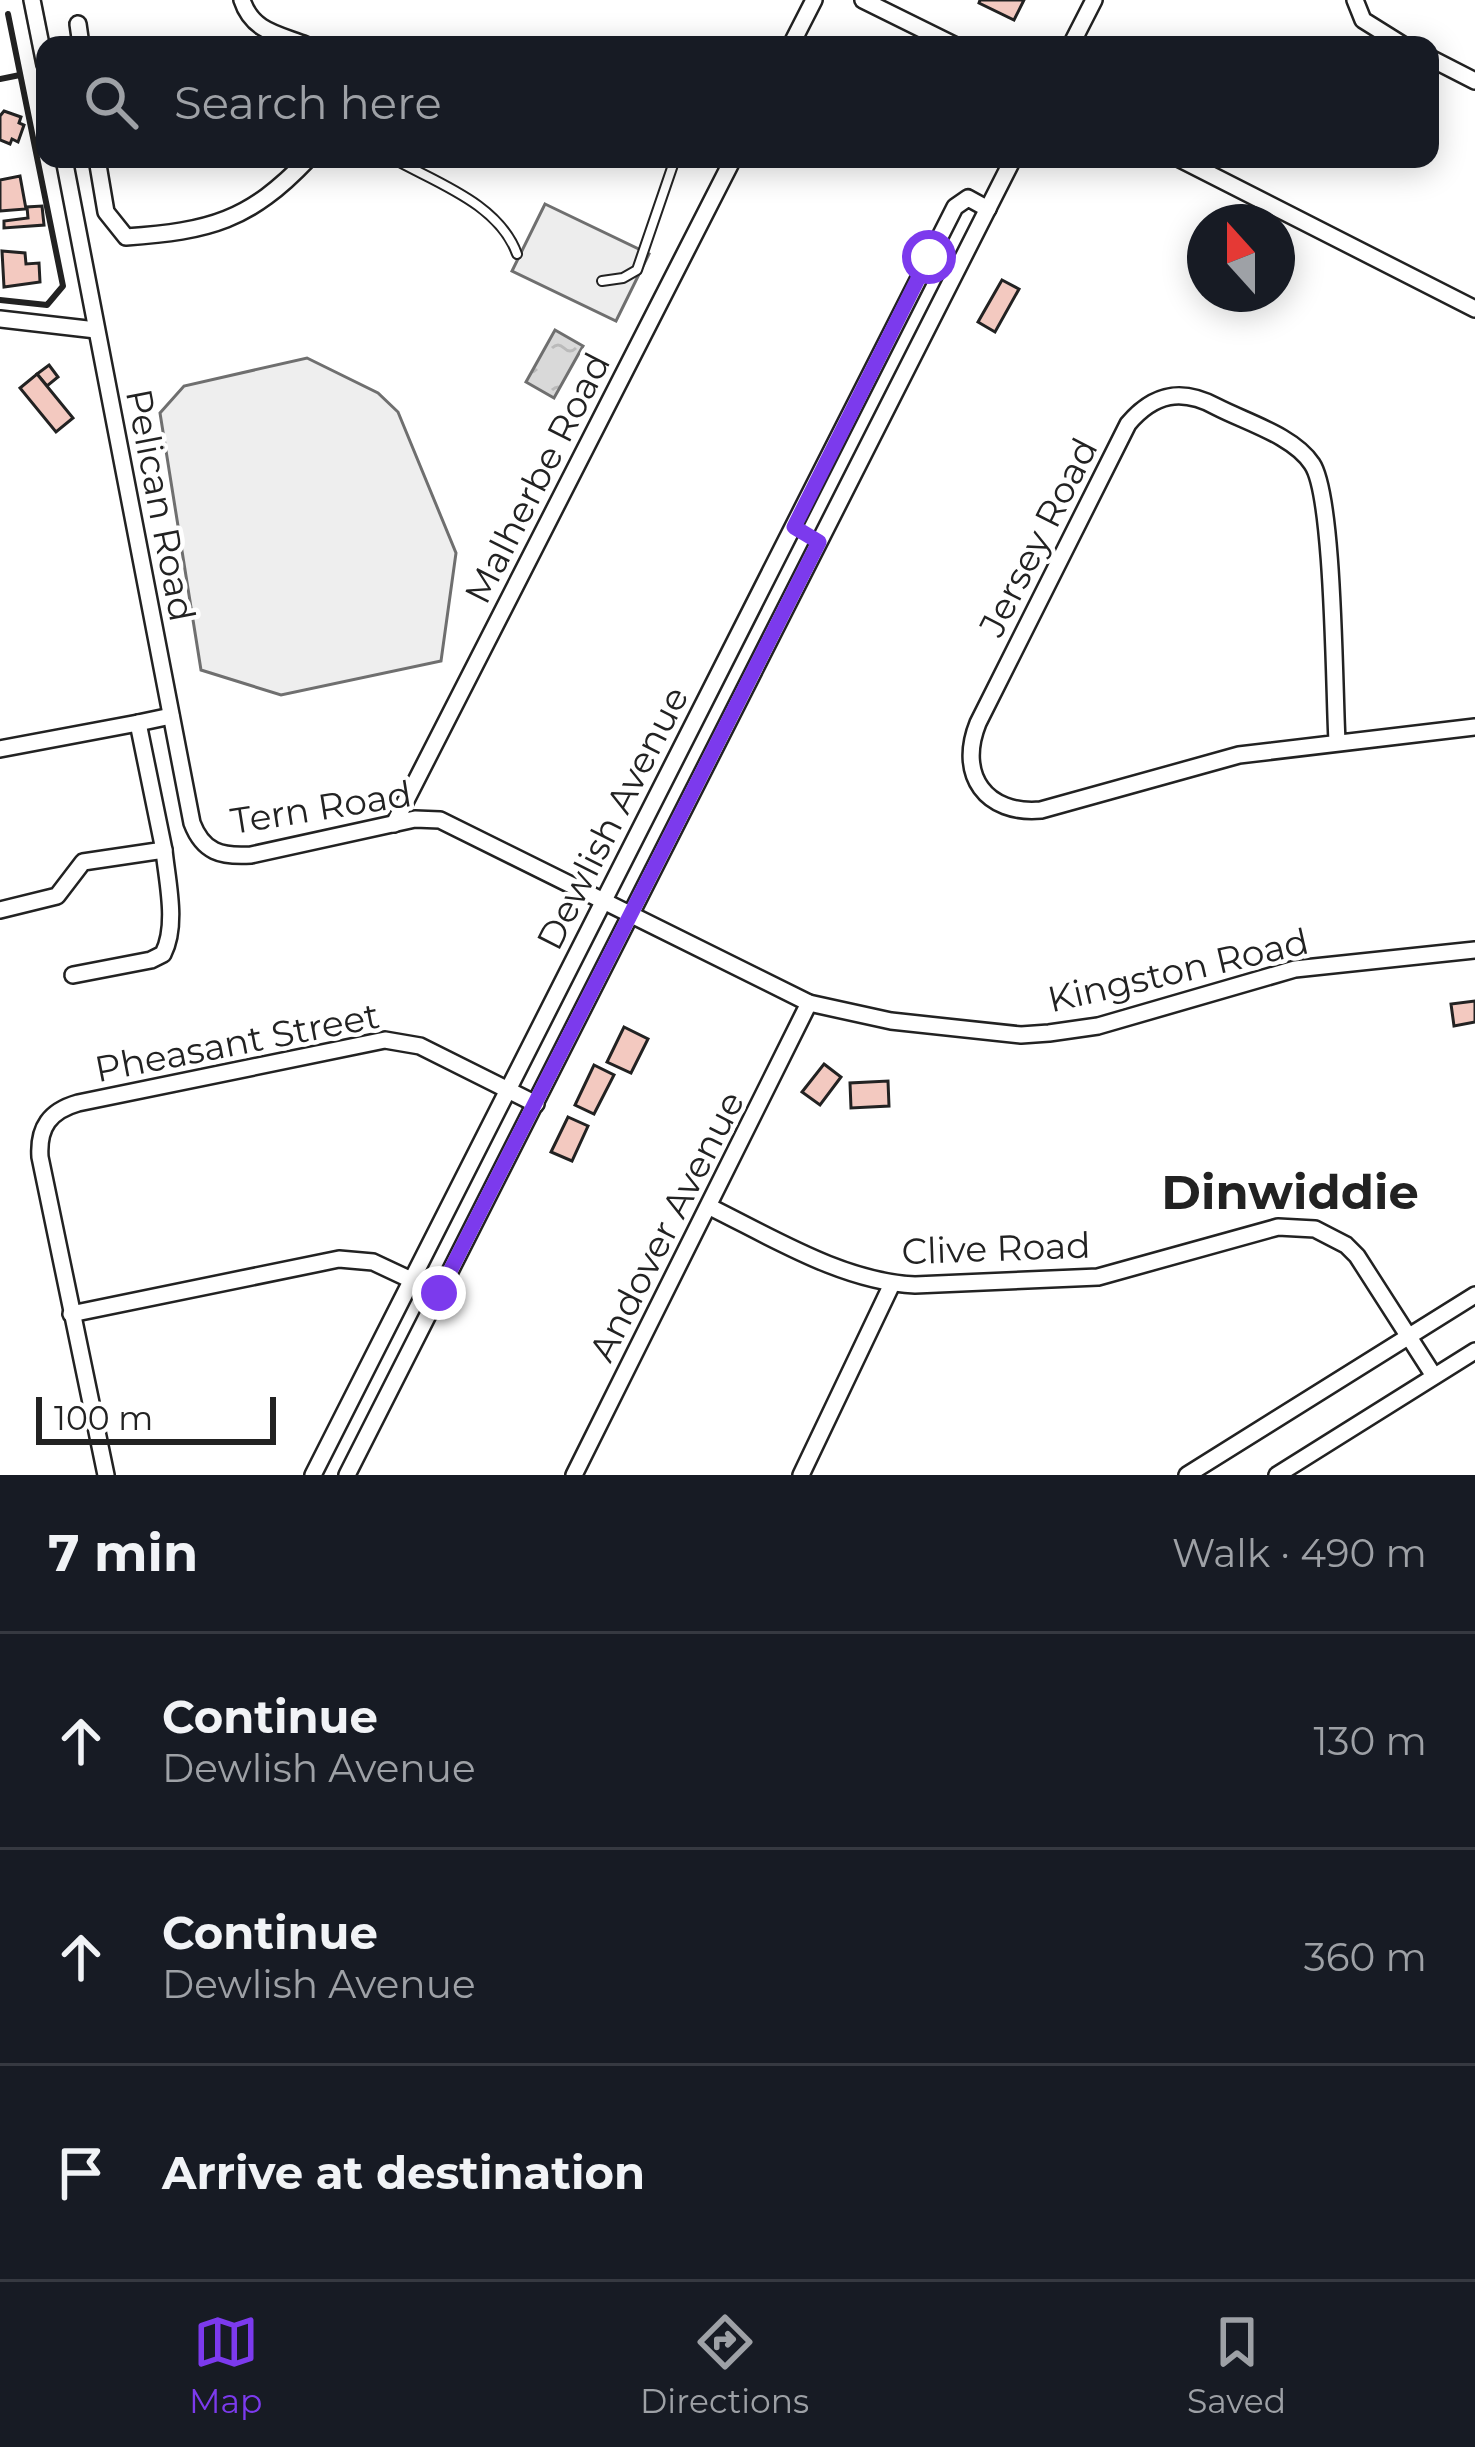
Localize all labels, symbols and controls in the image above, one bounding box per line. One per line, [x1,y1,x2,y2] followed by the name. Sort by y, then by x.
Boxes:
[36,36,1439,168] search box
[78,69,144,135] icon: search
[174,75,442,130] text: Search here
[1187,204,1295,312] north arrow
[902,230,956,284] route start
[455,345,619,611] street label: Malherbe Road
[117,385,205,625] street label: Pelican Road
[969,431,1107,644] street label: Jersey Road
[527,679,697,957] street label: Dewlish Avenue
[227,771,415,843] street label: Tern Road
[1043,919,1313,1021] street label: Kingston Road
[91,993,383,1091] street label: Pheasant Street
[579,1084,753,1368] street label: Andover Avenue
[1161,1163,1419,1221] district label: Dinwiddie
[901,1223,1091,1273] street label: Clive Road
[412,1266,466,1320] route end
[36,1391,276,1444] scale bar
[54,1398,153,1438] text: 100 m
[48,1522,198,1584] text: 7 min
[1172,1529,1427,1577] text: Walk · 490 m
[162,1689,378,1744] text: Continue
[48,1708,114,1774] icon: ahead
[1314,1717,1427,1765] text: 130 m
[162,1744,475,1792] text: Dewlish Avenue
[162,1905,378,1960] text: Continue
[48,1924,114,1990] icon: ahead
[1304,1933,1427,1981] text: 360 m
[162,1960,475,2008] text: Dewlish Avenue
[48,2140,114,2206] icon: arrive
[162,2145,645,2200] text: Arrive at destination
[189,2309,262,2421] tab: Map
[640,2309,809,2421] tab: Directions
[1187,2309,1286,2421] tab: Saved

